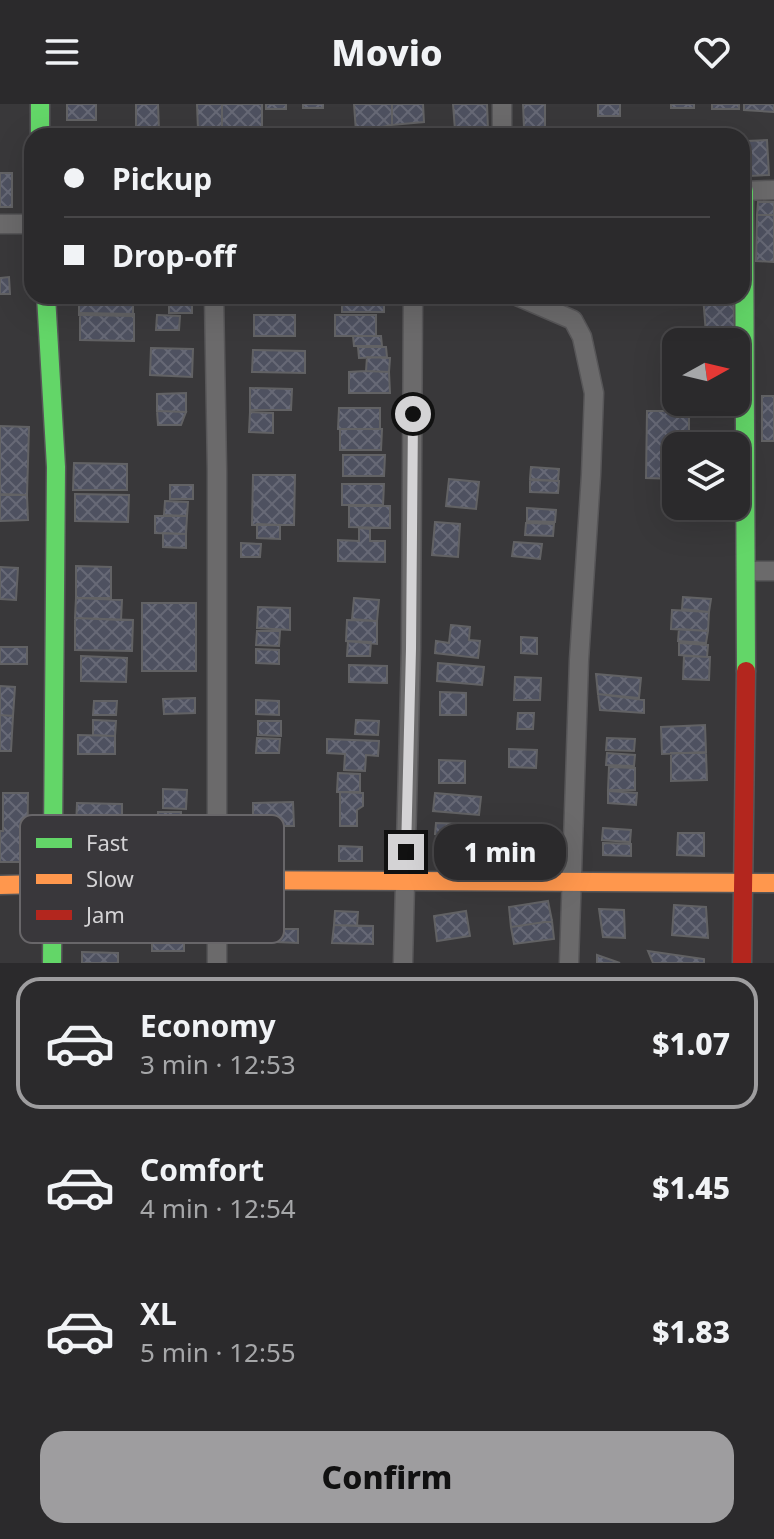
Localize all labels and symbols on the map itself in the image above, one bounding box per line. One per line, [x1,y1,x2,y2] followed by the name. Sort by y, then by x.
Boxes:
[662,328,750,416] north arrow
[395,396,431,432] route start
[20,815,284,943] legend
[434,824,566,880] callout: 1 min
[86,827,128,857] text: Fast
[388,834,424,870] route end
[86,863,135,893] text: Slow
[84,899,125,929] text: Jam

